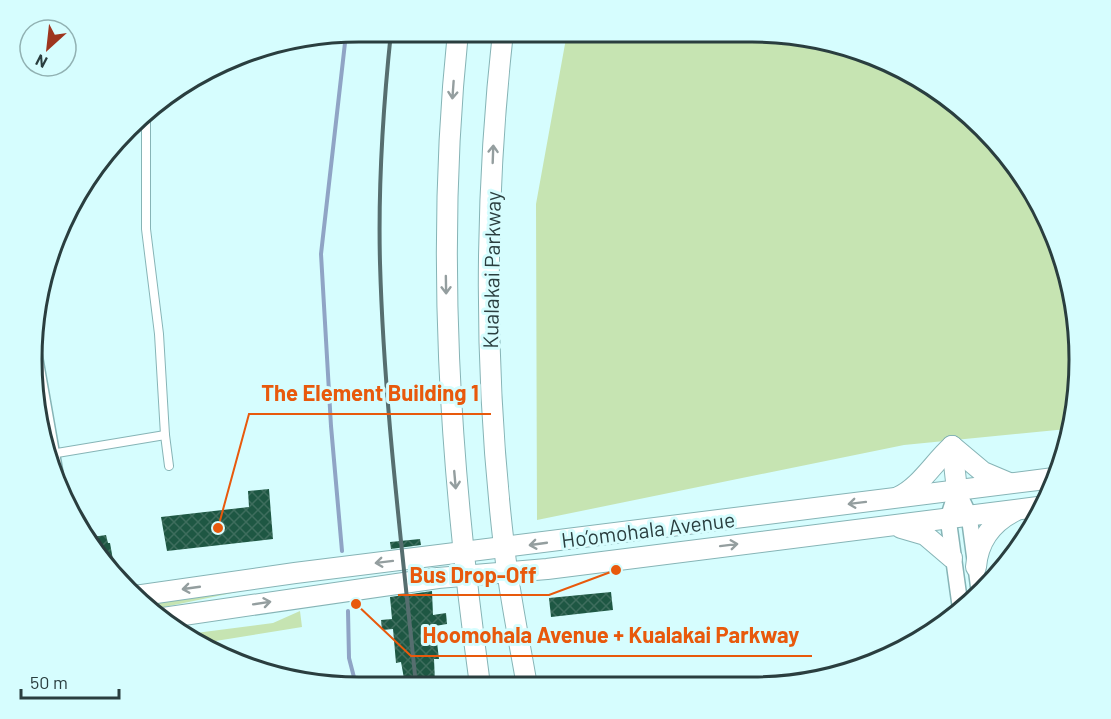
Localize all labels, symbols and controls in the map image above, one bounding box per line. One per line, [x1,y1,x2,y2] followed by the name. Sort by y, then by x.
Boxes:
[18,18,78,78] north arrow
[32,51,50,73] text: N
[448,80,459,100] one-way arrow
[488,145,499,165] one-way arrow
[477,191,505,349] street label: Kualakai Parkway
[440,275,452,295] one-way arrow
[249,374,491,414] callout: The Element Building 1
[261,379,479,405] text: The Element Building 1
[450,470,461,489] one-way arrow
[847,498,867,509] one-way arrow
[560,506,736,552] street label: Ho’omohala Avenue
[529,538,549,549] one-way arrow
[718,540,738,551] one-way arrow
[398,555,549,595] callout: Bus Drop-Off
[375,556,395,567] one-way arrow
[409,561,537,587] text: Bus Drop-Off
[182,582,201,593] one-way arrow
[252,597,272,608] one-way arrow
[411,616,812,656] callout: Hoomohala Avenue + Kualakai Parkway
[423,621,799,647] text: Hoomohala Avenue + Kualakai Parkway
[21,662,118,700] scale bar
[30,671,68,693] text: 50 m

